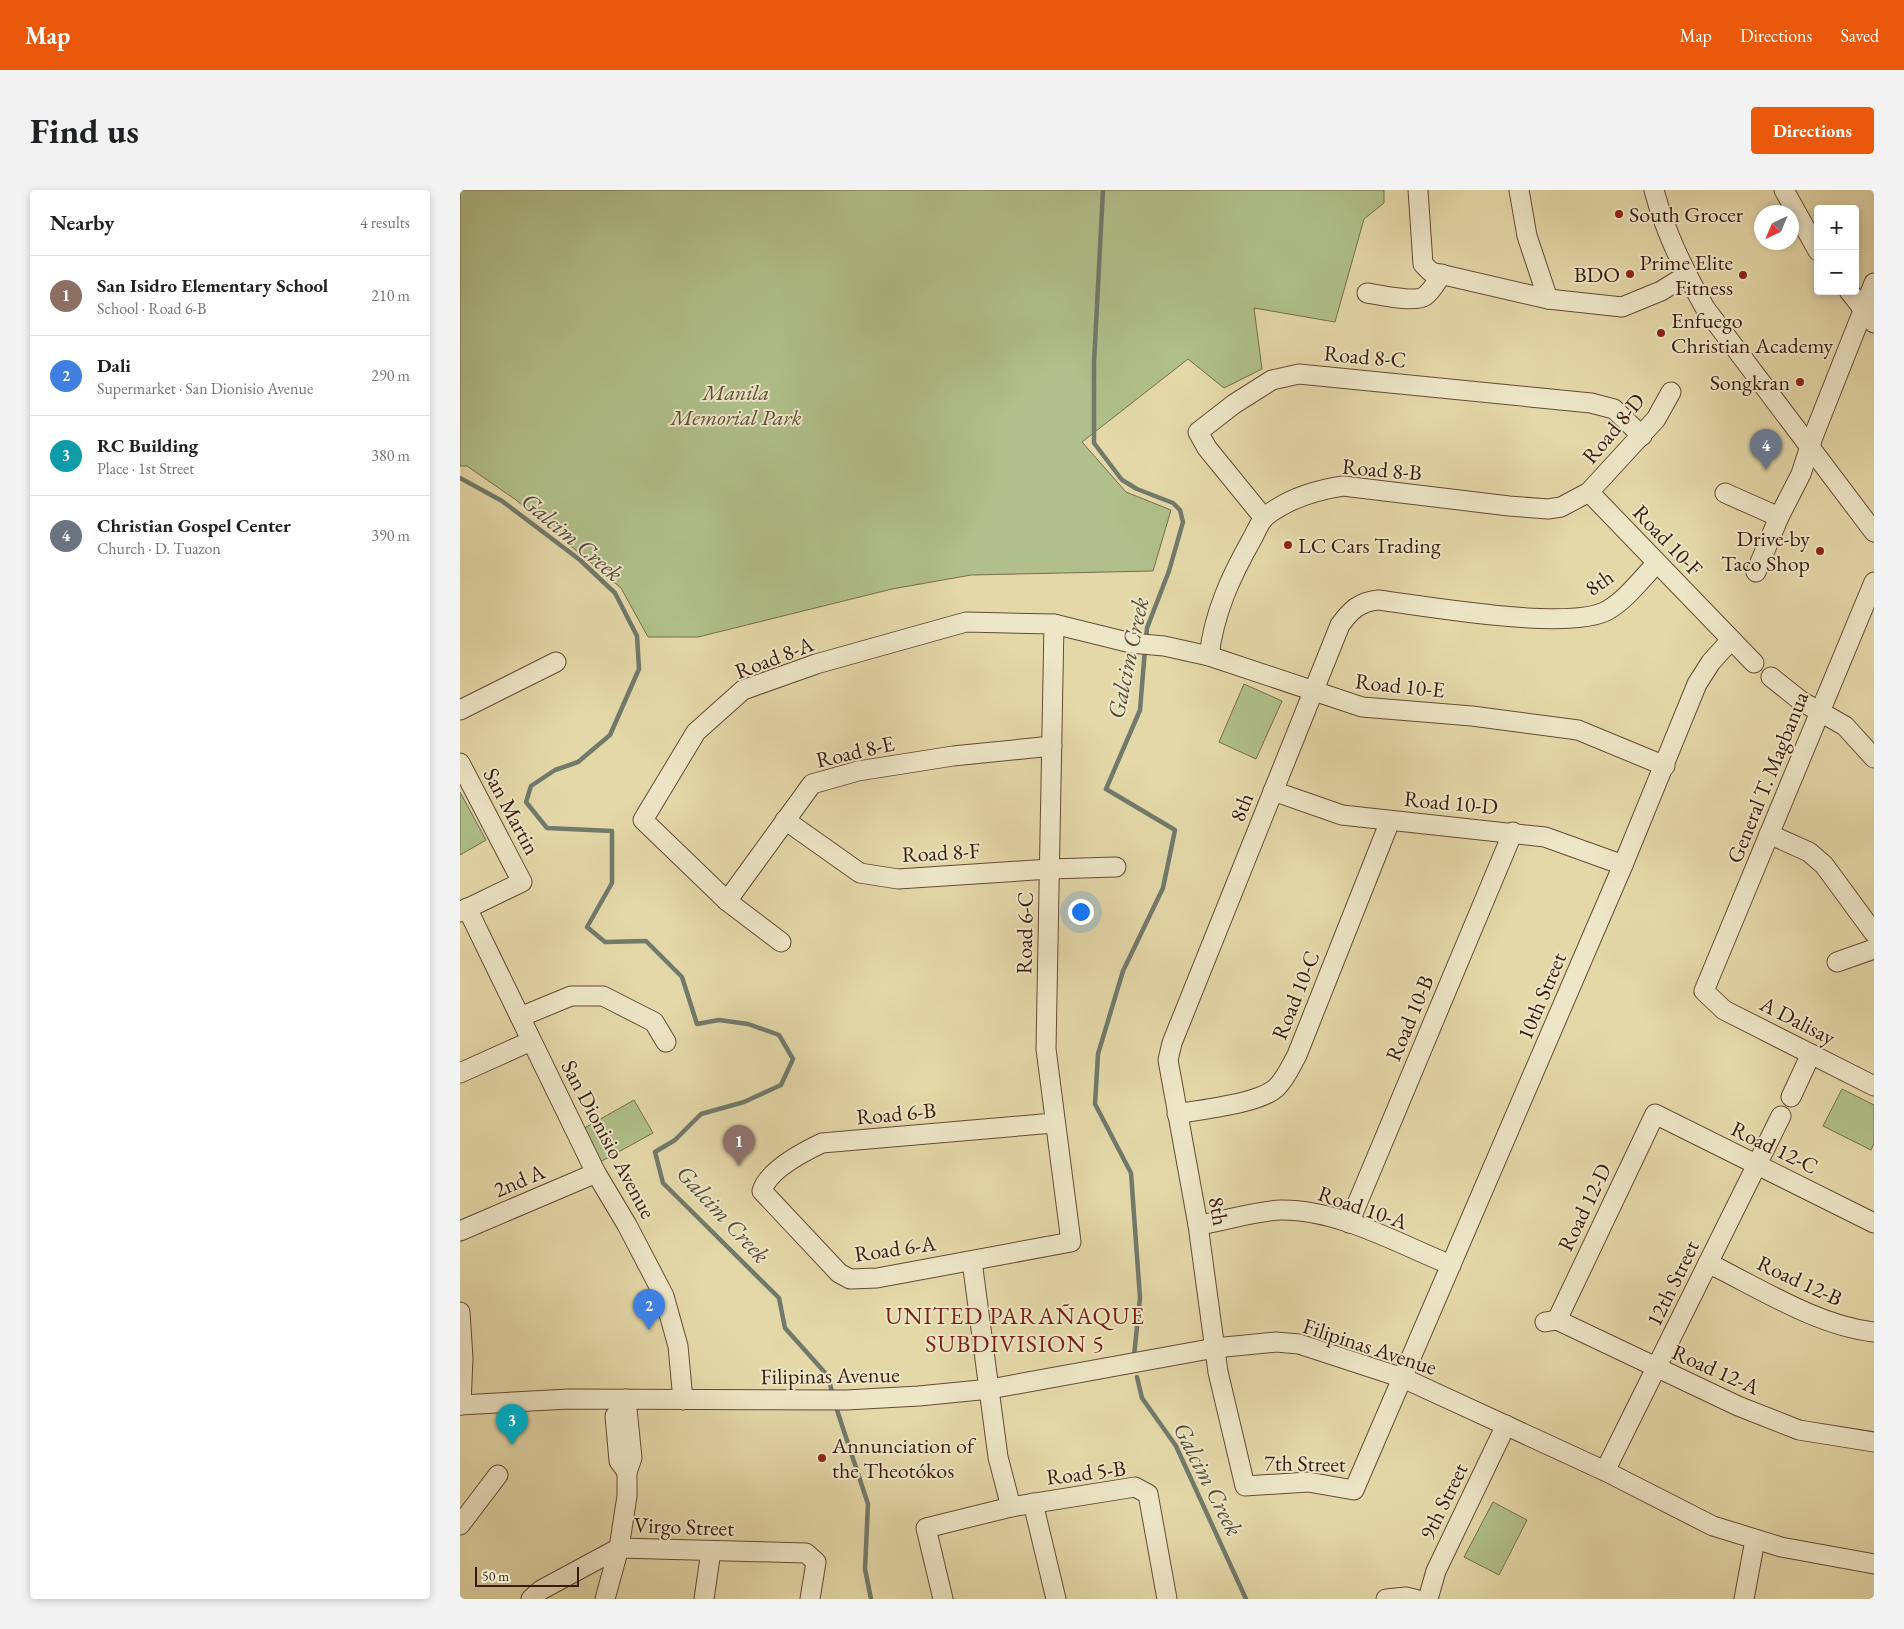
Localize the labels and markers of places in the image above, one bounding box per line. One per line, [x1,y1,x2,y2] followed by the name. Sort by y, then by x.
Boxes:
[1629,200,1744,229] place label: South Grocer
[1613,208,1625,220] marker: South Grocer
[1639,248,1733,302] place label: Prime Elite Fitness
[1574,260,1620,289] place label: BDO
[1624,268,1636,280] marker: BDO
[1737,269,1749,281] marker: Prime Elite Fitness
[1671,306,1833,360] place label: Enfuego Christian Academy
[1655,327,1667,339] marker: Enfuego Christian Academy
[1710,368,1790,397] place label: Songkran
[1794,376,1806,388] marker: Songkran
[1750,429,1782,470] pin: 4
[1721,524,1810,578] place label: Drive-by Taco Shop
[1298,531,1441,560] place label: LC Cars Trading
[1282,539,1294,551] marker: LC Cars Trading
[1814,545,1826,557] marker: Drive-by Taco Shop
[723,1125,755,1166] pin: 1
[633,1289,665,1330] pin: 2
[496,1404,528,1445] pin: 3
[831,1431,977,1485] place label: Annunciation of the Theotókos
[816,1452,828,1464] marker: Annunciation of the Theotókos

